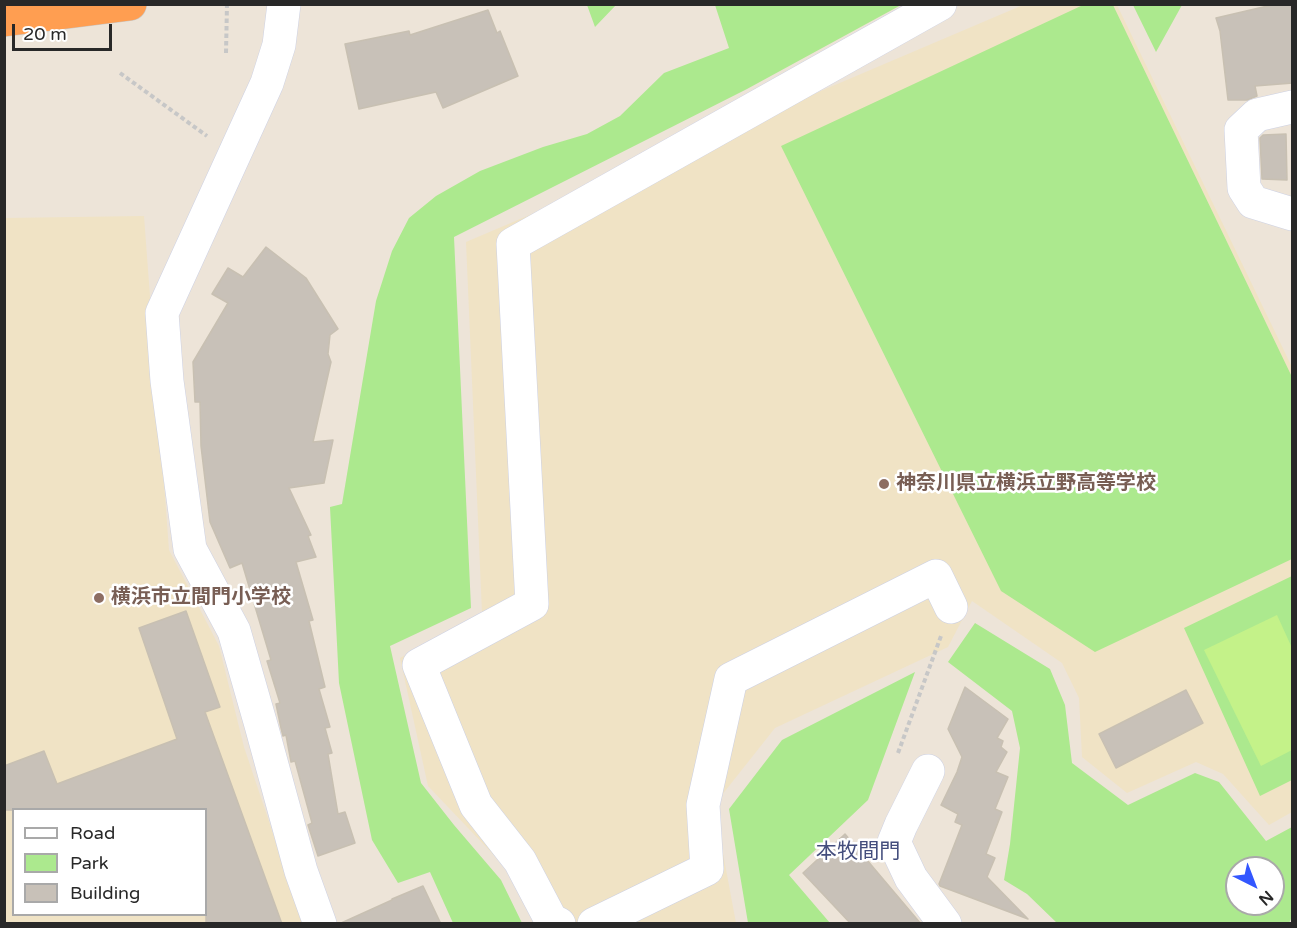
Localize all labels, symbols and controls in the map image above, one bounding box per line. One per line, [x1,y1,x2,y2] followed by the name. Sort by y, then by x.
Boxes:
[15,12,116,50] scale bar
[23,23,67,45] text: 20 m
[896,472,1156,496] place label: 神奈川県立横浜立野高等学校
[877,477,891,491] marker: 神奈川県立横浜立野高等学校
[111,586,291,610] place label: 横浜市立間門小学校
[92,591,106,605] marker: 横浜市立間門小学校
[12,808,207,916] legend
[70,822,115,844] text: Road
[816,839,900,865] district label: 本牧間門
[70,852,108,874] text: Park
[1225,856,1285,916] north arrow
[70,882,140,904] text: Building
[1254,886,1277,910] text: N

